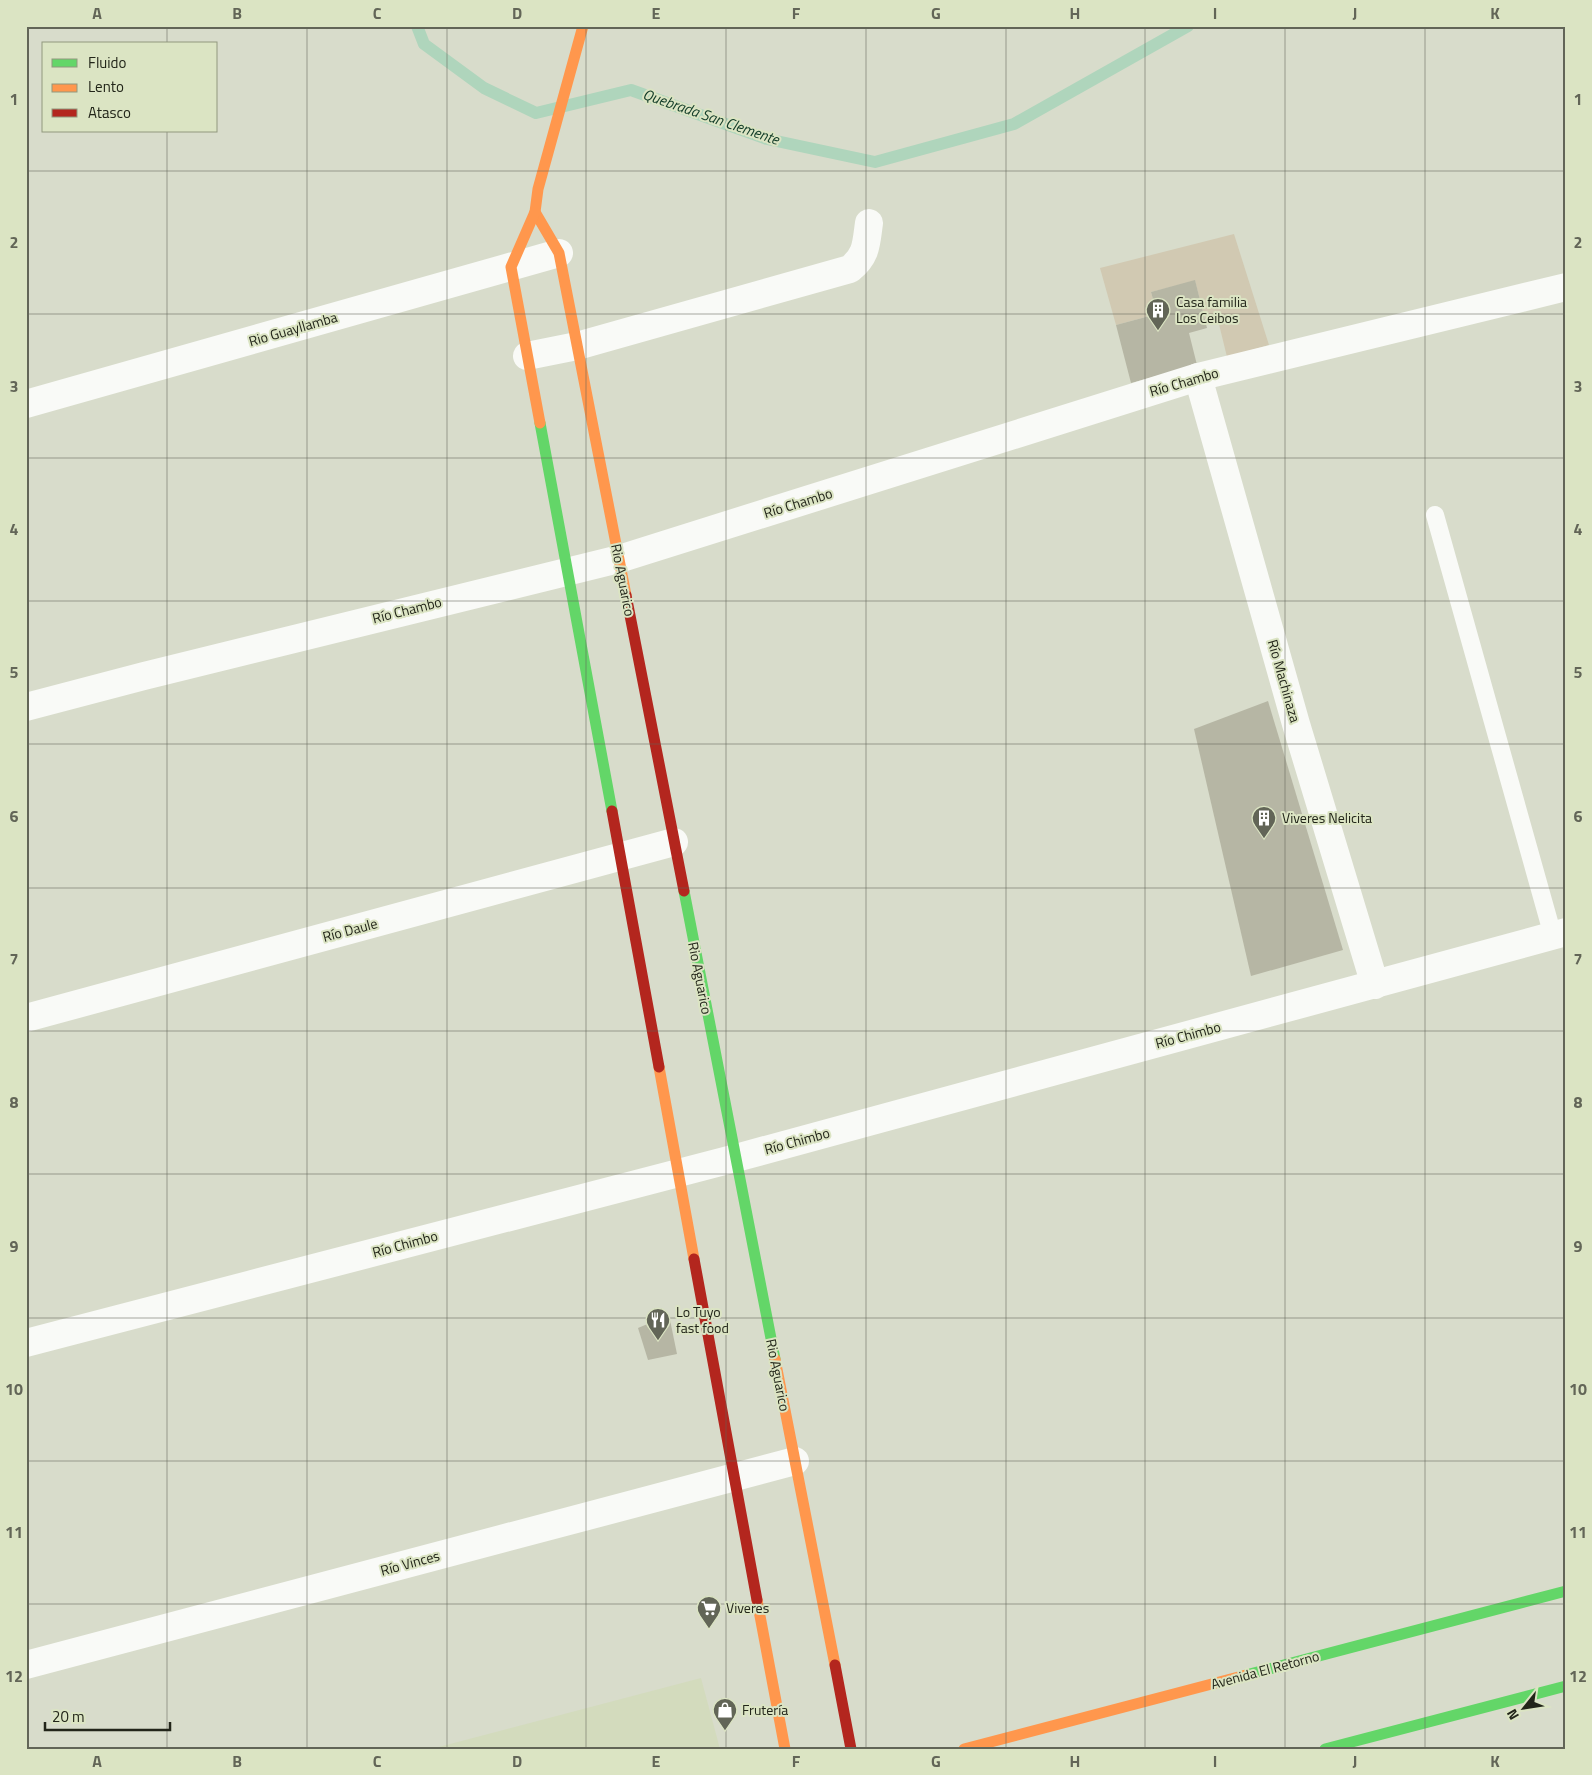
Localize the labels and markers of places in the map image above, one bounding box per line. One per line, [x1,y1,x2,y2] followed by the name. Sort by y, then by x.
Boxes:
[1176,291,1247,328] place label: Casa familia Los Ceibos
[1145,297,1171,331] building icon: Casa familia Los Ceibos
[1251,805,1277,839] building icon: Viveres Nelicita
[1282,807,1372,828] place label: Viveres Nelicita
[676,1301,729,1338] place label: Lo Tuyo fast food
[645,1307,671,1341] restaurant icon: Lo Tuyo fast food
[696,1595,722,1629] supermarket icon: Viveres
[726,1597,769,1618] place label: Viveres
[712,1697,738,1731] shop icon: Frutería
[742,1699,788,1720] place label: Frutería

